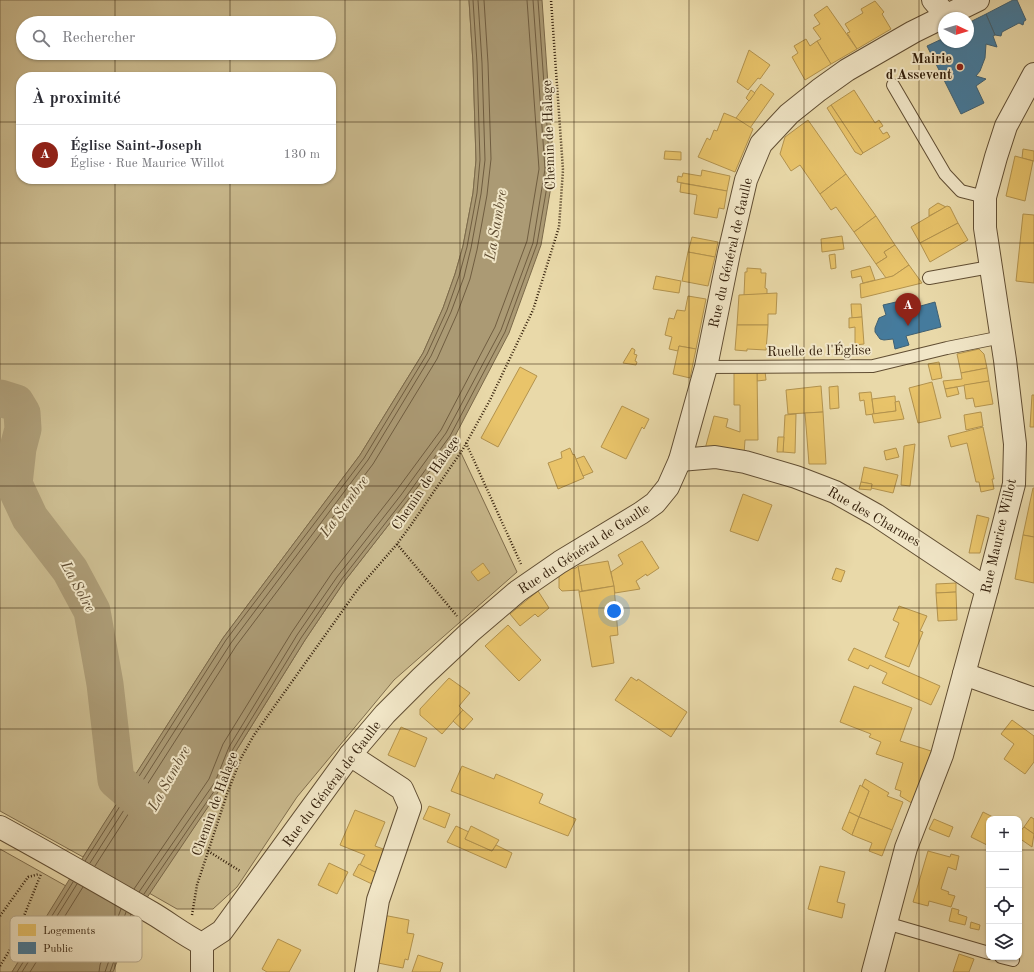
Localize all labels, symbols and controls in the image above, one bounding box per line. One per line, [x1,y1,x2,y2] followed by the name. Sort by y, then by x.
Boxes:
[938,12,974,48] north arrow
[16,16,336,60] search box
[30,27,52,49] icon: search
[62,31,135,46] text: Rechercher
[886,52,952,82] place label: Mairie d'Assevent
[955,62,965,72] marker: Mairie d'Assevent
[540,80,558,190] street label: Chemin de Halage
[32,90,121,107] text: À proximité
[70,139,202,154] text: Église Saint-Joseph
[40,148,50,161] text: A
[283,148,320,161] text: 130 m
[70,157,225,170] text: Église · Rue Maurice Willot
[707,177,755,329] street label: Rue du Général de Gaulle
[483,188,511,263] water label: La Sambre
[895,293,921,326] pin: A
[767,340,871,359] street label: Ruelle de l'Église
[389,433,463,533] street label: Chemin de Halage
[317,474,372,541] water label: La Sambre
[979,477,1019,595] street label: Rue Maurice Willot
[825,485,923,549] street label: Rue des Charmes
[516,501,652,597] street label: Rue du Général de Gaulle
[56,558,97,615] water label: La Solre
[604,601,624,621] your location
[280,718,384,850] street label: Rue du Général de Gaulle
[146,744,194,815] water label: La Sambre
[190,750,240,858] street label: Chemin de Halage
[986,816,1022,960] map controls
[986,816,1022,852] button: +
[986,852,1022,888] button: −
[986,888,1022,924] button: locate
[10,916,142,962] legend
[986,924,1022,960] button: layers
[43,926,95,937] text: Logements
[43,944,73,955] text: Public

